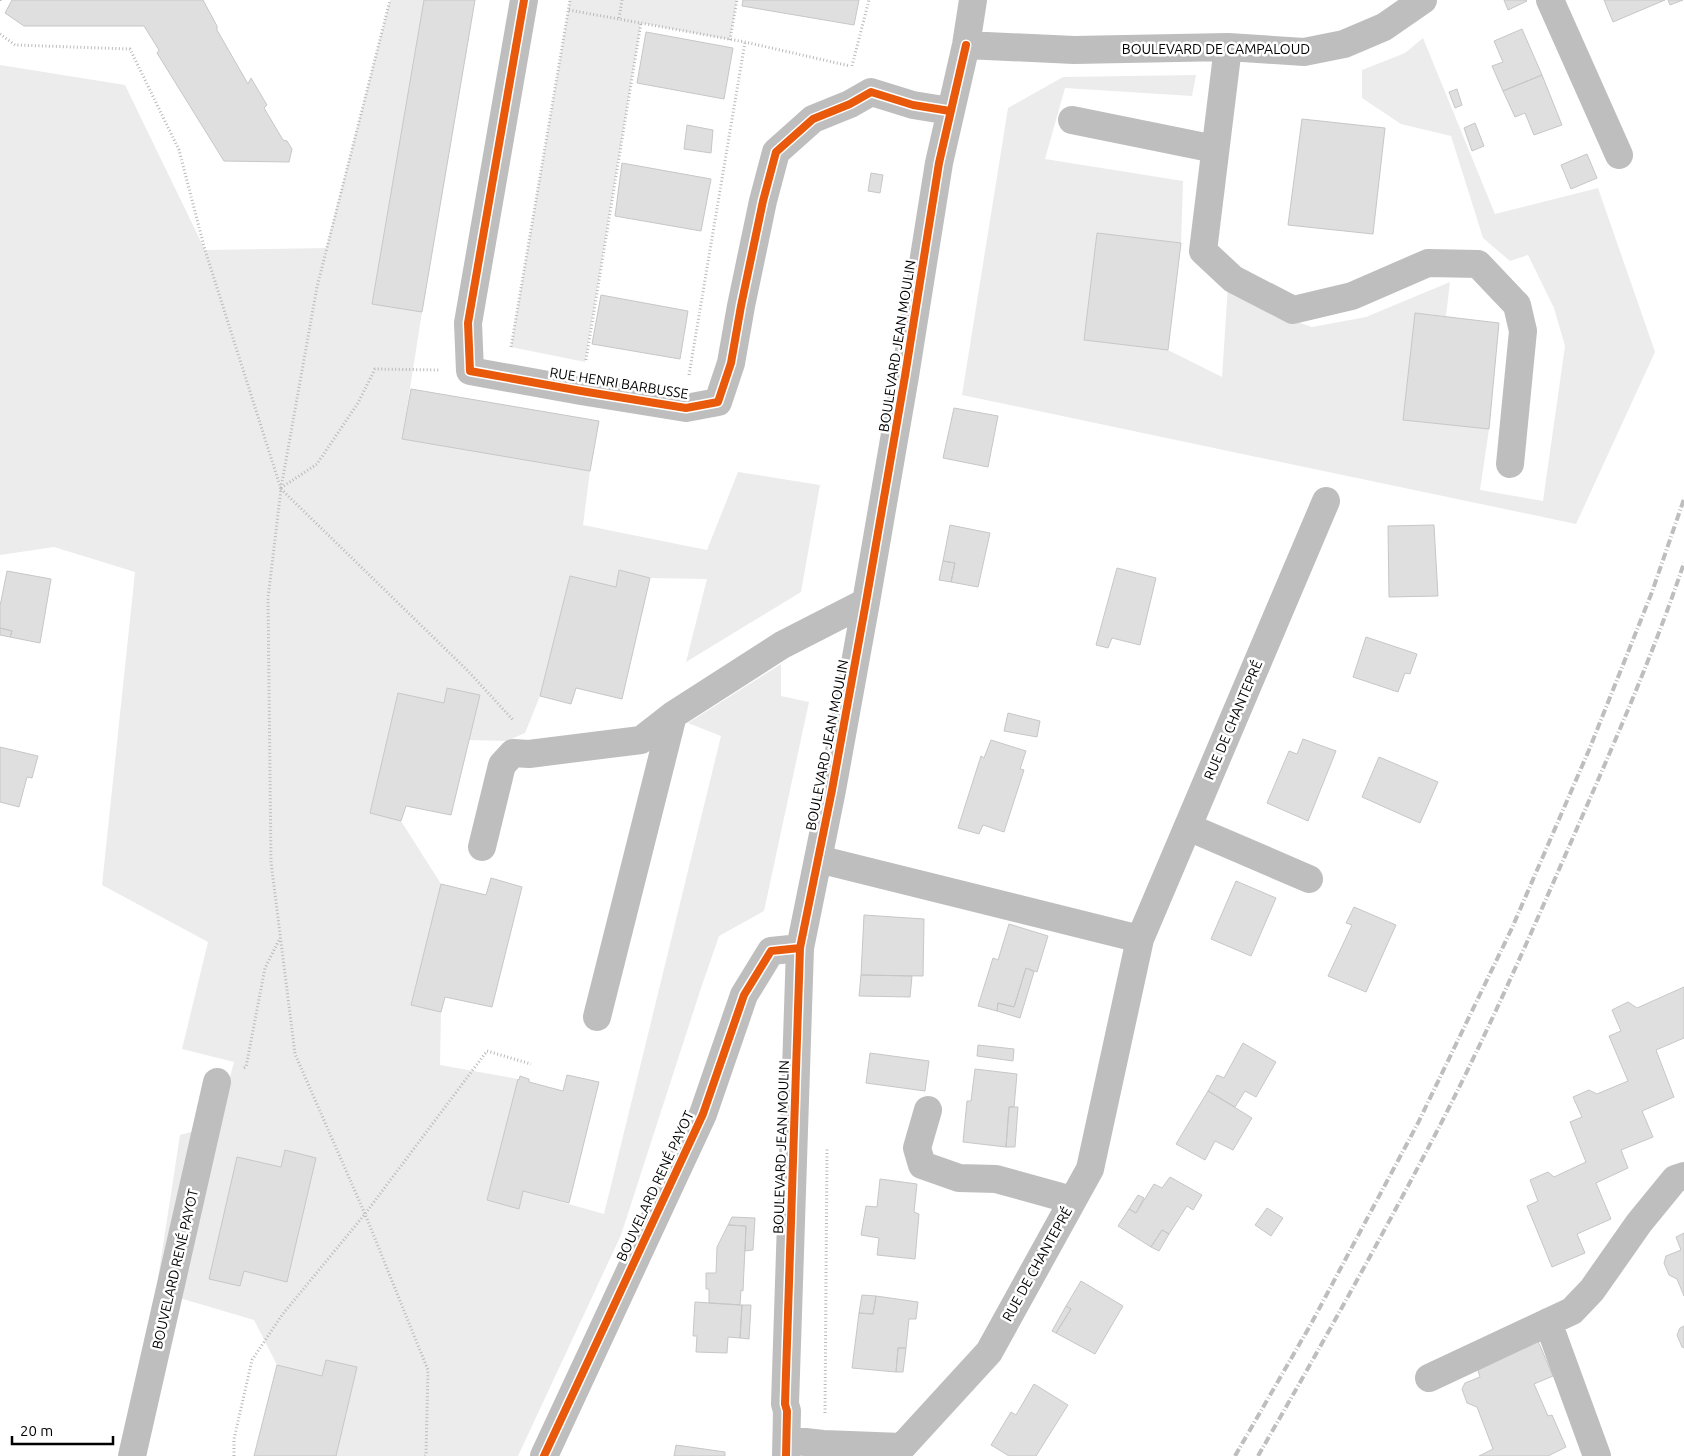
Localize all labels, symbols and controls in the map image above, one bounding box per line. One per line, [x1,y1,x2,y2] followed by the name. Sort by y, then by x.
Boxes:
[1122,41,1310,57] street label: BOULEVARD DE CAMPALOUD
[875,259,919,433] street label: BOULEVARD JEAN MOULIN
[549,364,690,402] street label: RUE HENRI BARBUSSE
[1200,657,1265,782] street label: RUE DE CHANTEPRÉ
[803,658,851,832] street label: BOULEVARD JEAN MOULIN
[770,1060,792,1234] street label: BOULEVARD JEAN MOULIN
[612,1108,697,1264] street label: BOUVELARD RENÉ PAYOT
[148,1187,201,1351] street label: BOUVELARD RENÉ PAYOT
[998,1203,1075,1324] street label: RUE DE CHANTEPRÉ
[12,1414,114,1446] scale bar
[20,1422,53,1439] text: 20 m

